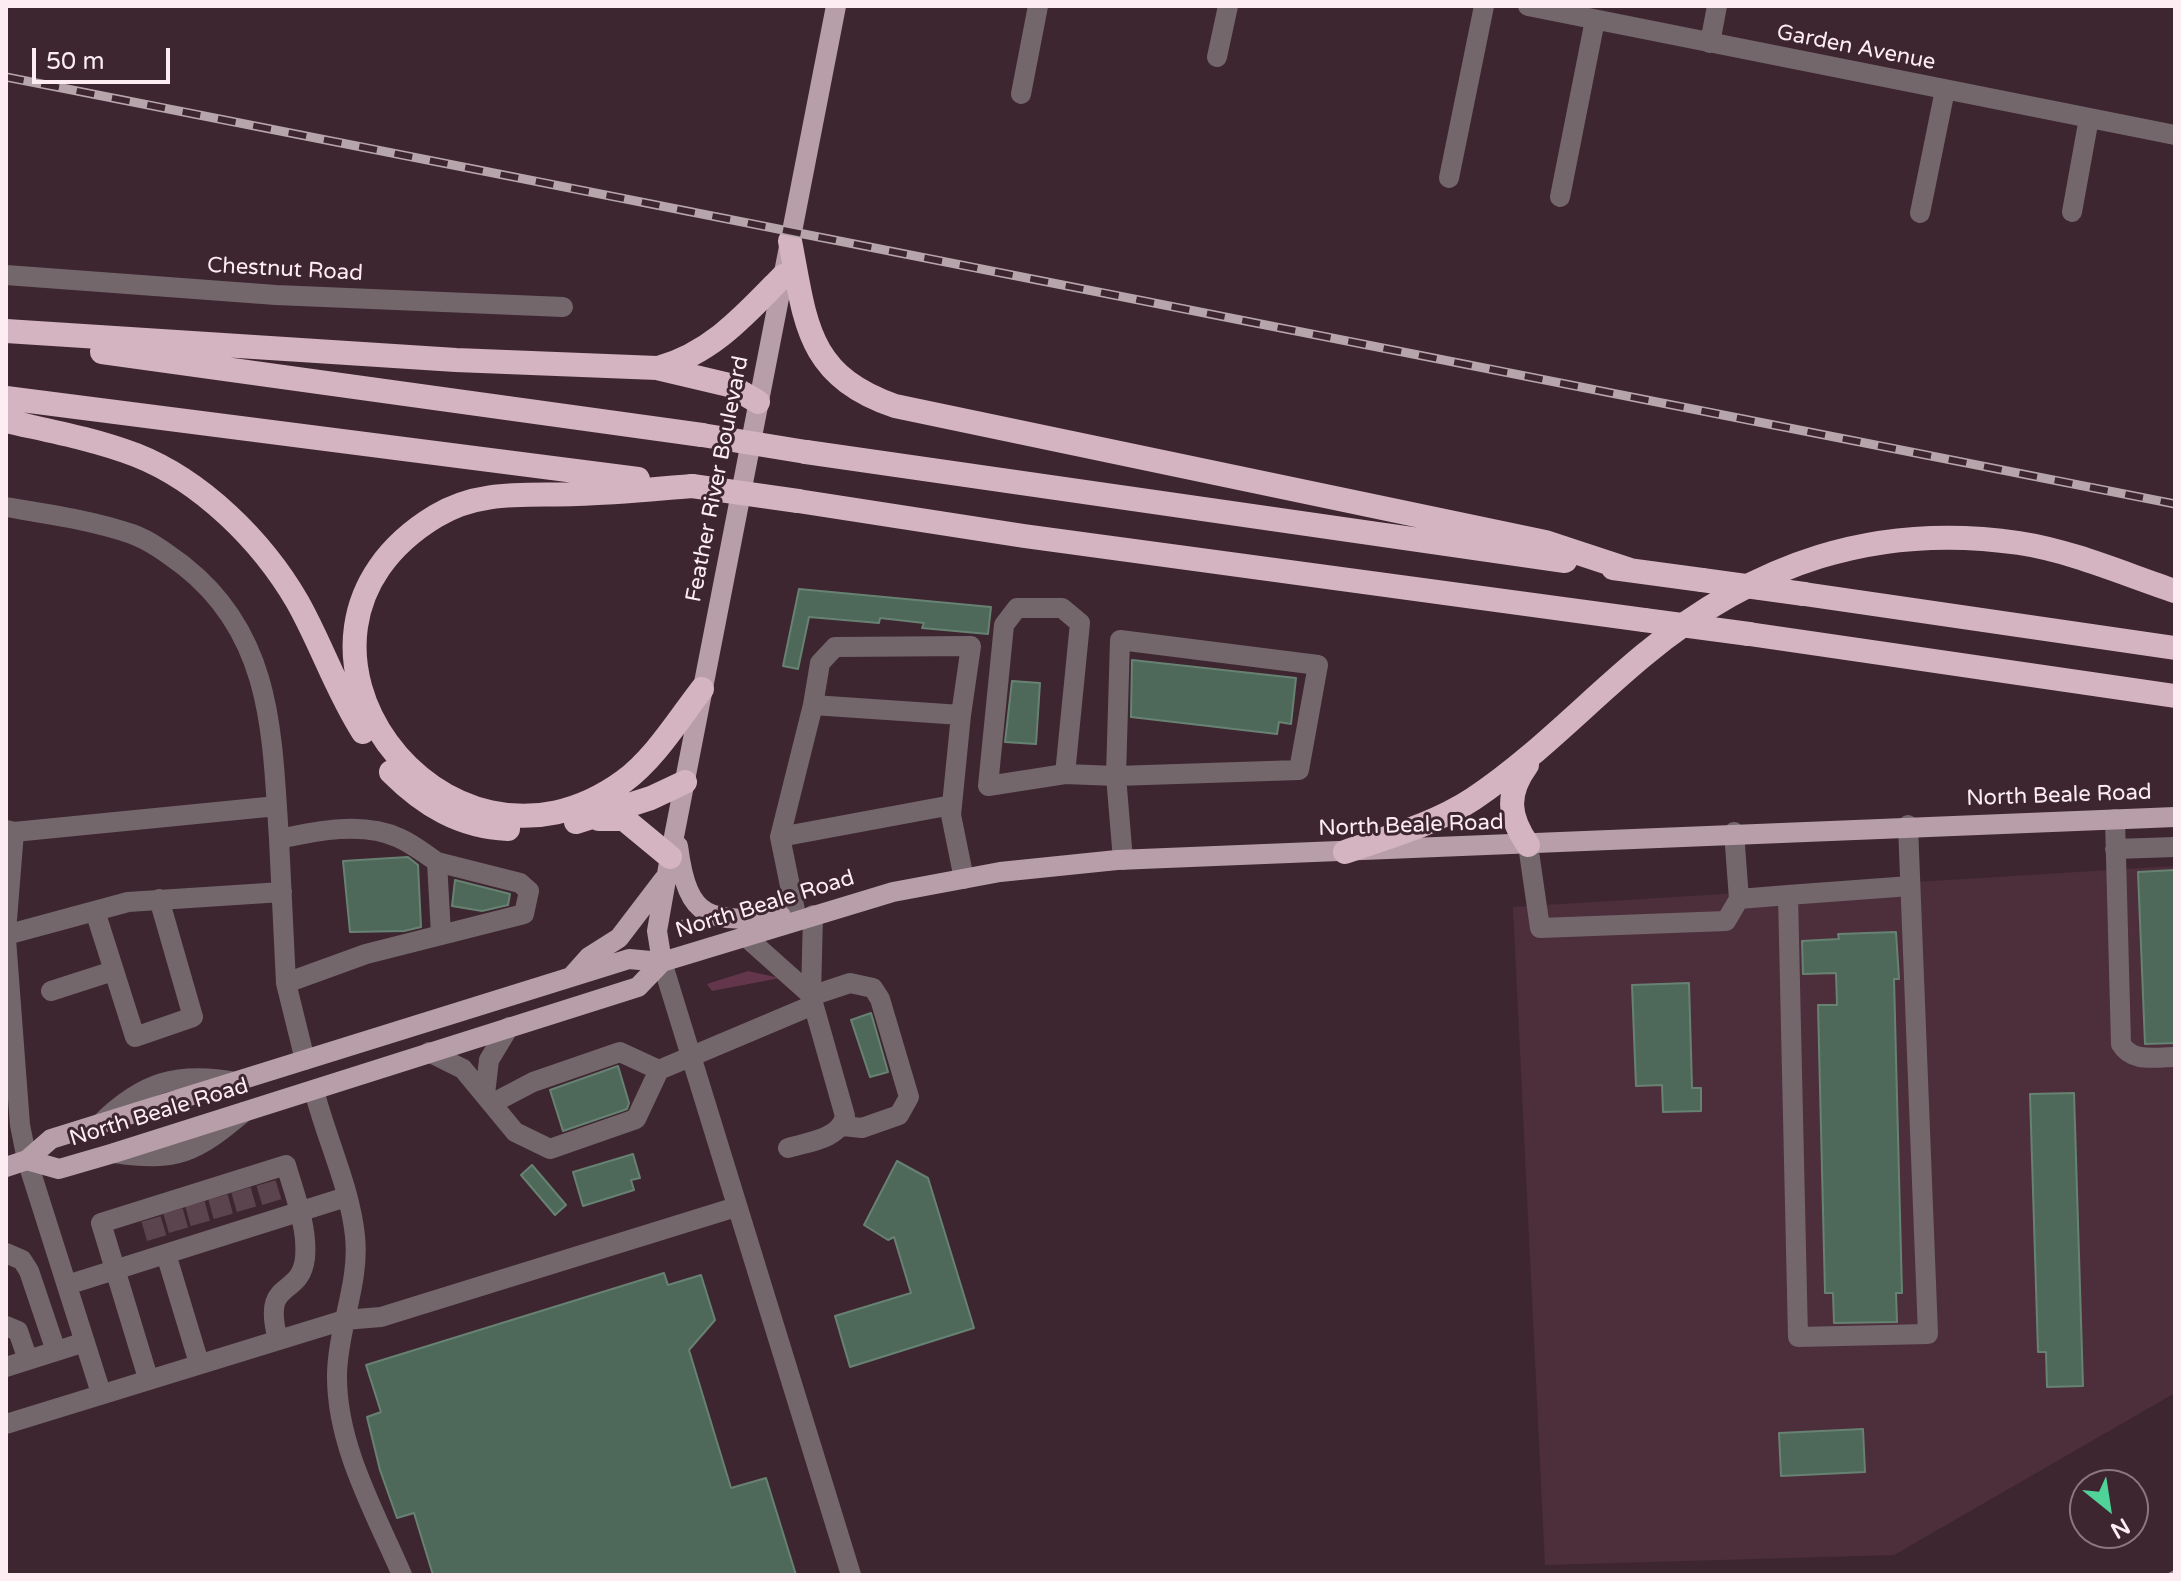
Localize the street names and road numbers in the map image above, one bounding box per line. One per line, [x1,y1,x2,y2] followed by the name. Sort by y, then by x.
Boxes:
[1774,20,1938,76] street label: Garden Avenue
[206,253,364,287] street label: Chestnut Road
[681,354,755,604] street label: Feather River Boulevard
[1966,780,2152,812] street label: North Beale Road
[1318,810,1504,842] street label: North Beale Road
[672,865,858,945] street label: North Beale Road
[66,1073,252,1153] street label: North Beale Road

